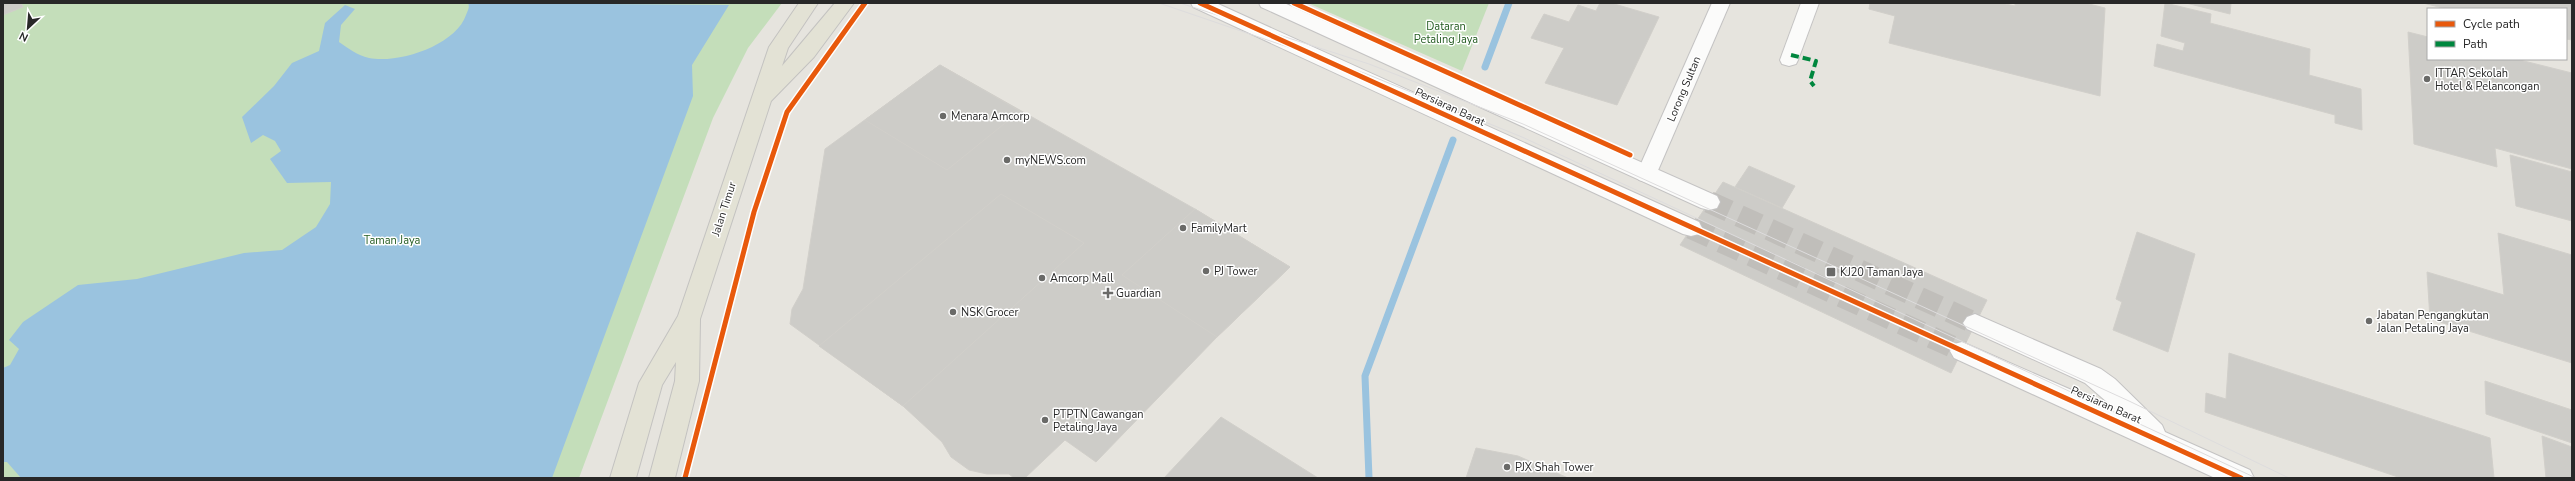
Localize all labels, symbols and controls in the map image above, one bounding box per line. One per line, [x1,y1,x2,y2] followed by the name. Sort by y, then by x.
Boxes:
[8,8,48,48] north arrow
[2427,8,2567,60] legend
[2463,16,2520,32] text: Cycle path
[1414,19,1478,47] park label: Dataran Petaling Jaya
[17,28,31,45] text: N
[2463,36,2488,52] text: Path
[1664,54,1704,124] street label: Lorong Sultan
[2435,66,2539,94] place label: ITTAR Sekolah Hotel & Pelancongan
[2422,74,2432,84] marker: ITTAR Sekolah Hotel & Pelancongan
[1413,84,1488,130] street label: Persiaran Barat
[951,109,1030,124] place label: Menara Amcorp
[938,111,948,121] marker: Menara Amcorp
[1015,153,1086,168] place label: myNEWS.com
[1002,155,1012,165] marker: myNEWS.com
[708,180,740,239] street label: Jalan Timur
[1191,221,1247,236] place label: FamilyMart
[1178,223,1188,233] marker: FamilyMart
[364,233,420,248] park label: Taman Jaya
[1214,264,1258,279] place label: PJ Tower
[1840,265,1924,280] place label: KJ20 Taman Jaya
[1201,266,1211,276] marker: PJ Tower
[1825,266,1837,278] marker: KJ20 Taman Jaya
[1050,271,1114,286] place label: Amcorp Mall
[1037,273,1047,283] marker: Amcorp Mall
[1116,286,1161,301] place label: Guardian
[1103,288,1113,298] marker: Guardian
[961,305,1018,320] place label: NSK Grocer
[948,307,958,317] marker: NSK Grocer
[2376,308,2489,336] place label: Jabatan Pengangkutan Jalan Petaling Jaya
[2364,316,2374,326] marker: Jabatan Pengangkutan Jalan Petaling Jaya
[2068,383,2144,427] street label: Persiaran Barat
[1053,407,1143,435] place label: PTPTN Cawangan Petaling Jaya
[1040,415,1050,425] marker: PTPTN Cawangan Petaling Jaya
[1515,460,1594,475] place label: PJX Shah Tower
[1502,462,1512,472] marker: PJX Shah Tower

